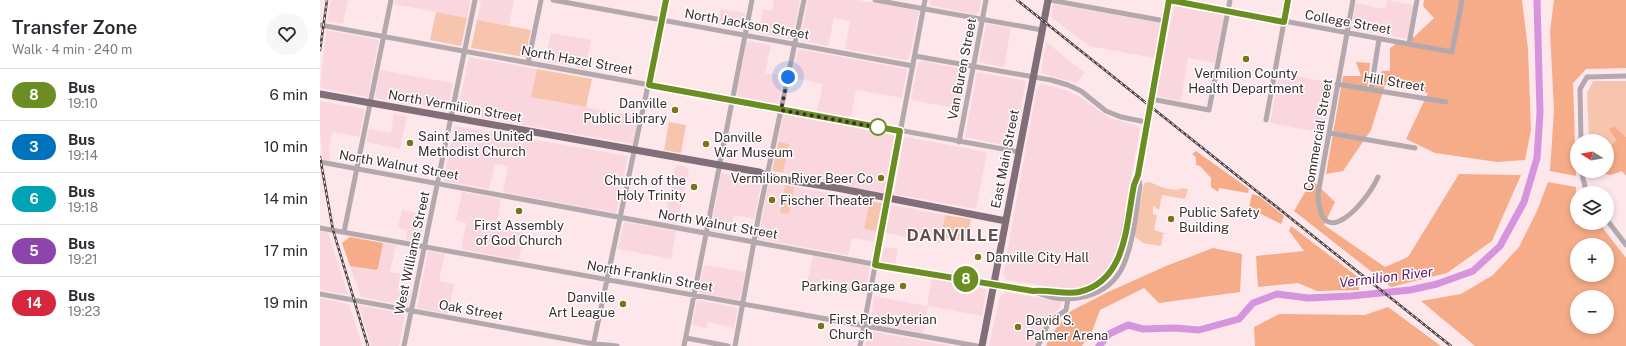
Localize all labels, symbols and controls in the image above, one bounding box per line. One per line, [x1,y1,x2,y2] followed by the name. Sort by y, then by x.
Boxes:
[683,6,811,42] street label: North Jackson Street
[1304,7,1392,37] street label: College Street
[266,13,308,55] button: heart
[12,16,137,38] text: Transfer Zone
[945,17,979,121] street label: Van Buren Street
[12,42,132,57] text: Walk · 4 min · 240 m
[520,43,634,77] street label: North Hazel Street
[1241,54,1251,64] marker: Vermilion County Health Department
[1188,66,1304,96] place label: Vermilion County Health Department
[778,67,798,87] your location
[1362,70,1426,94] street label: Hill Street
[1301,78,1335,192] street label: Commercial Street
[68,79,95,96] text: Bus
[270,86,308,103] text: 6 min
[29,87,39,103] text: 8
[387,87,523,125] street label: North Vermilion Street
[68,96,98,111] text: 19:10
[583,96,667,126] place label: Danville Public Library
[670,105,680,115] marker: Danville Public Library
[988,108,1022,210] street label: East Main Street
[869,118,887,136] unlabelled marker
[418,129,533,159] place label: Saint James United Methodist Church
[714,130,793,160] place label: Danville War Museum
[68,131,95,148] text: Bus
[1570,134,1614,178] north arrow
[1570,134,1614,334] map controls
[264,138,308,155] text: 10 min
[405,138,415,148] marker: Saint James United Methodist Church
[29,139,39,155] text: 3
[701,139,711,149] marker: Danville War Museum
[338,147,460,183] street label: North Walnut Street
[68,148,98,163] text: 19:14
[731,171,873,186] place label: Vermilion River Beer Co
[604,173,686,203] place label: Church of the Holy Trinity
[876,173,886,183] marker: Vermilion River Beer Co
[689,182,699,192] marker: Church of the Holy Trinity
[68,183,95,200] text: Bus
[1570,186,1614,230] button: layers
[263,190,308,207] text: 14 min
[392,190,432,316] street label: West Williams Street
[29,191,39,207] text: 6
[780,193,874,208] place label: Fischer Theater
[767,195,777,205] marker: Fischer Theater
[68,200,98,215] text: 19:18
[1179,205,1260,235] place label: Public Safety Building
[514,206,524,216] marker: First Assembly of God Church
[657,206,779,242] street label: North Walnut Street
[1166,214,1176,224] marker: Public Safety Building
[474,218,564,248] place label: First Assembly of God Church
[907,225,999,245] district label: DANVILLE
[68,235,95,252] text: Bus
[1570,238,1614,282] button: +
[264,242,308,259] text: 17 min
[29,243,39,259] text: 5
[986,250,1089,265] place label: Danville City Hall
[68,252,98,267] text: 19:21
[973,252,983,262] marker: Danville City Hall
[586,257,714,295] street label: North Franklin Street
[1338,263,1435,291] water label: Vermilion River
[953,266,979,292] line badge: 8
[961,271,971,287] text: 8
[801,279,895,294] place label: Parking Garage
[898,281,908,291] marker: Parking Garage
[68,287,95,304] text: Bus
[548,290,615,320] place label: Danville Art League
[1570,290,1614,334] button: −
[263,294,308,311] text: 19 min
[26,295,42,311] text: 14
[438,297,504,323] street label: Oak Street
[618,299,628,309] marker: Danville Art League
[68,304,101,319] text: 19:23
[829,312,937,342] place label: First Presbyterian Church
[1026,313,1108,343] place label: David S. Palmer Arena
[816,321,826,331] marker: First Presbyterian Church
[1013,322,1023,332] marker: David S. Palmer Arena

